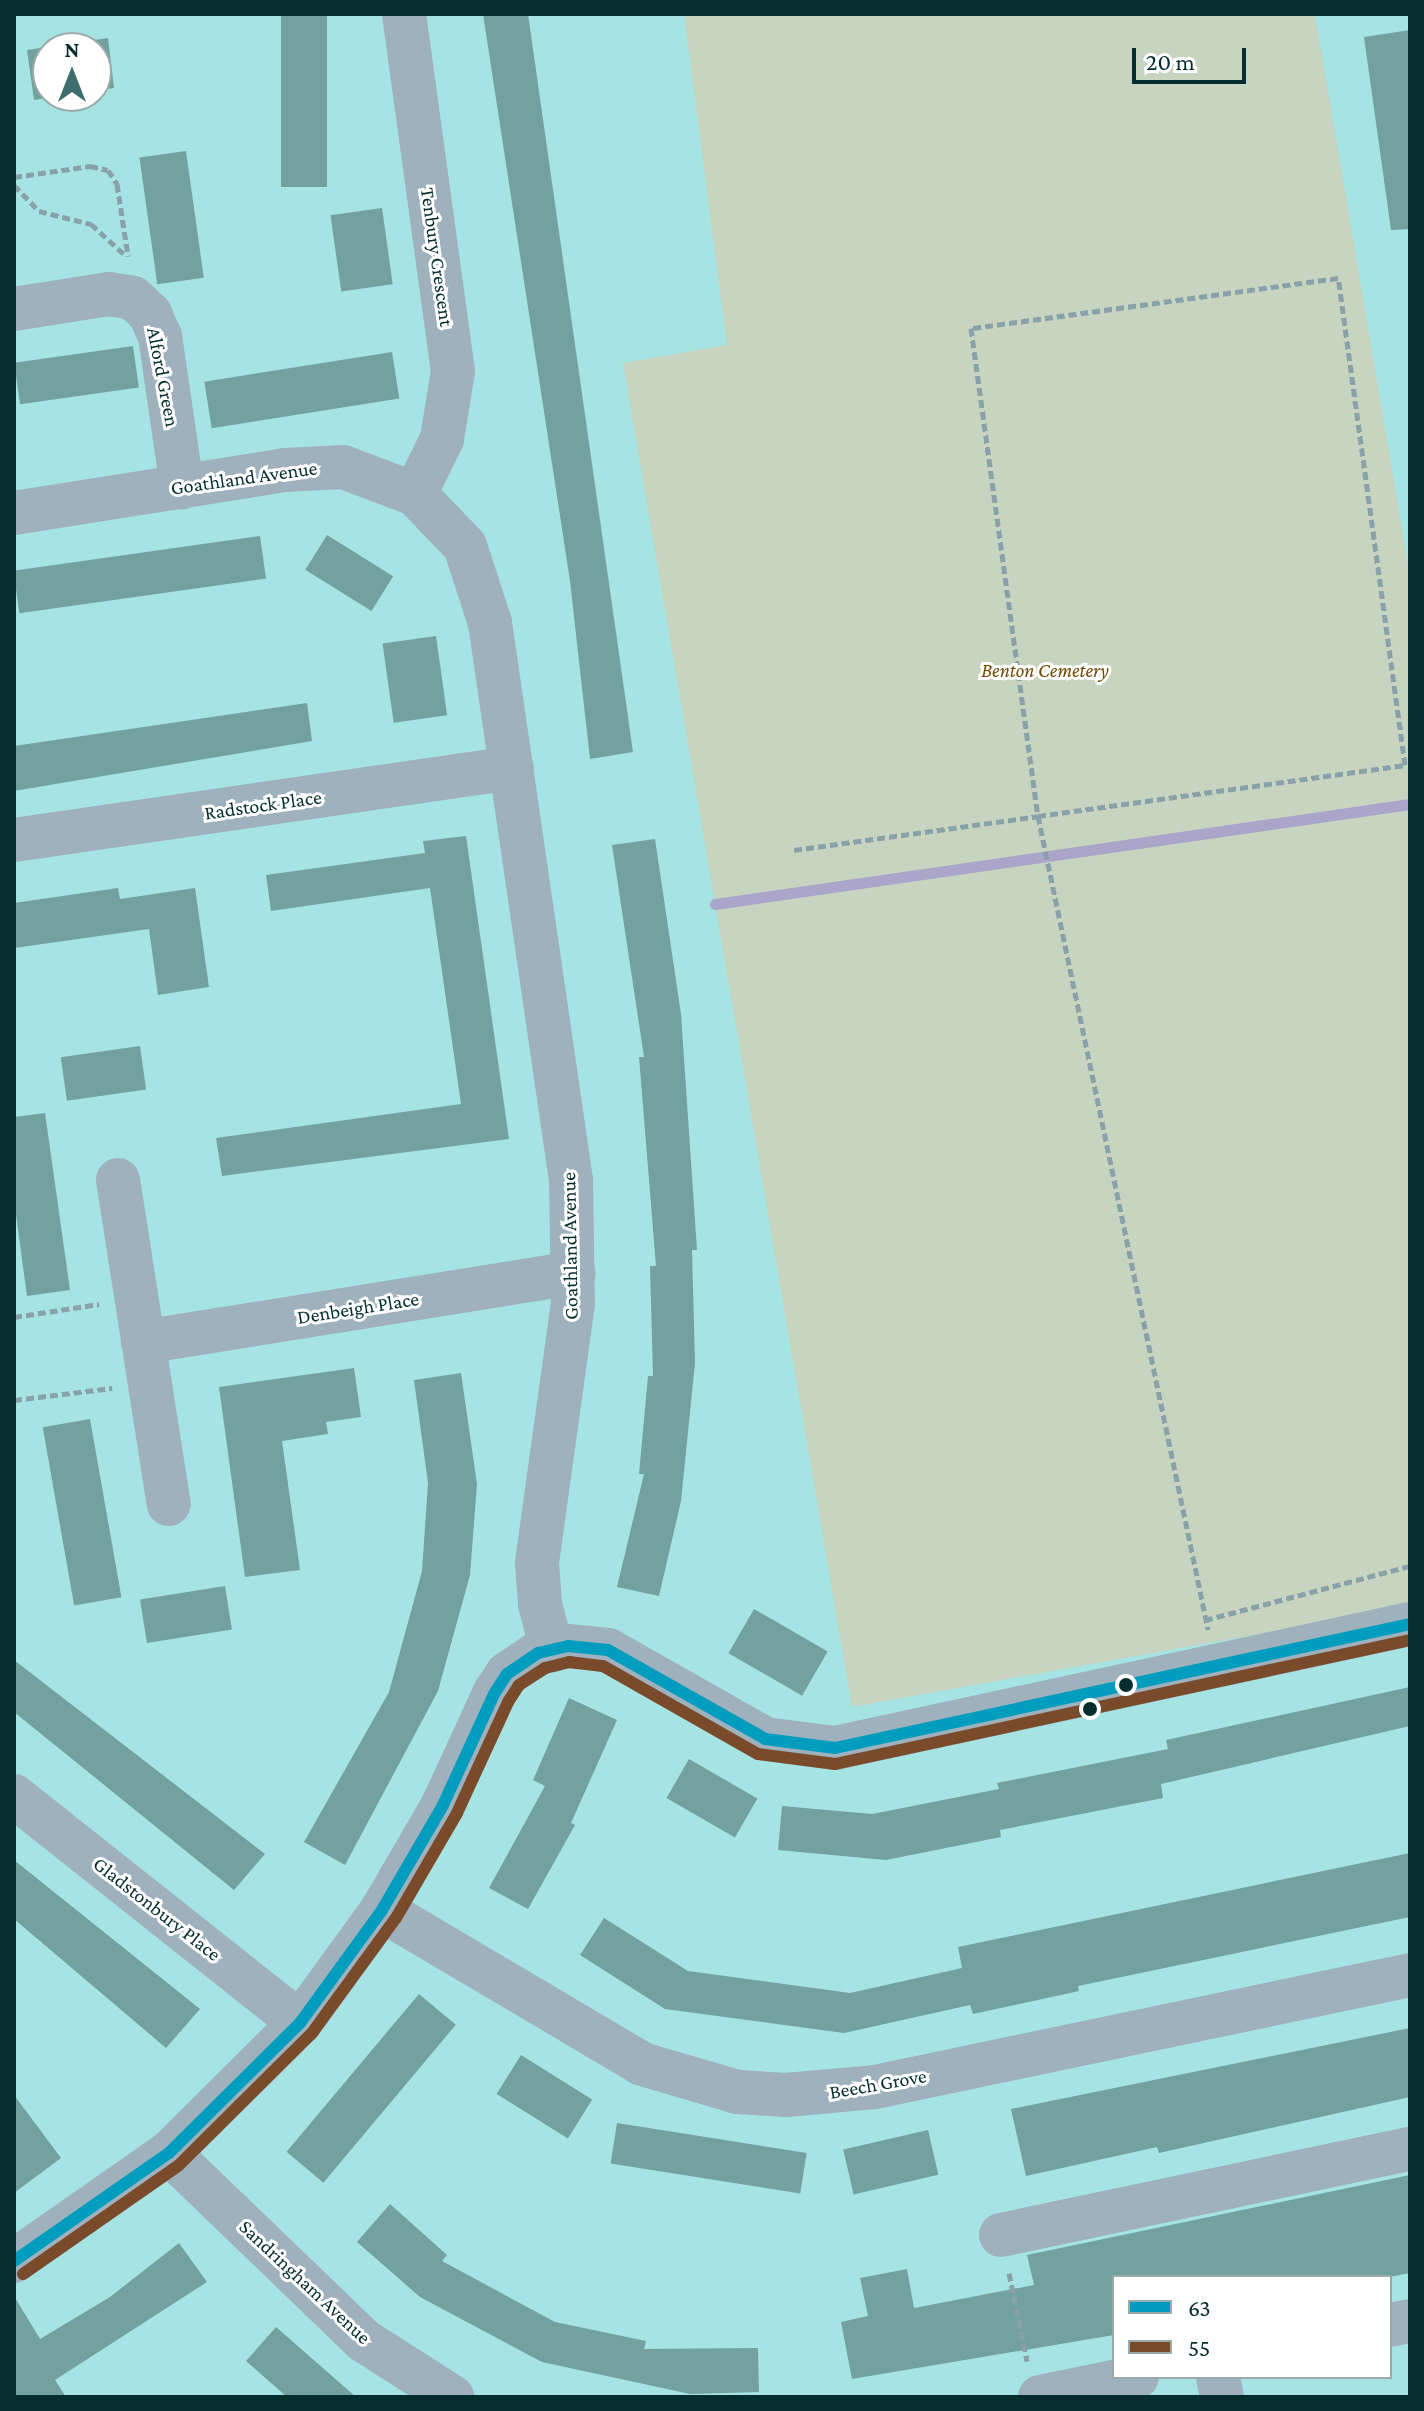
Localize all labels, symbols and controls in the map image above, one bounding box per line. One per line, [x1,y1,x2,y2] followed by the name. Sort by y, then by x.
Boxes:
[32,32,112,112] north arrow
[1136,32,1250,82] scale bar
[65,37,80,62] text: N
[1146,48,1195,75] text: 20 m
[415,186,459,328] street label: Tenbury Crescent
[142,325,184,429] street label: Alford Green
[169,456,319,500] street label: Goathland Avenue
[981,658,1109,682] park label: Benton Cemetery
[203,785,323,825] street label: Radstock Place
[557,1172,583,1320] street label: Goathland Avenue
[295,1287,421,1329] street label: Denbeigh Place
[1118,1677,1134,1693] unlabelled marker
[1082,1701,1098,1717] unlabelled marker
[88,1852,226,1966] street label: Gladstonbury Place
[828,2064,928,2104] street label: Beech Grove
[234,2215,376,2349] street label: Sandringham Avenue
[1112,2275,1392,2379] legend
[1188,2294,1211,2321] text: 63
[1188,2334,1210,2361] text: 55

